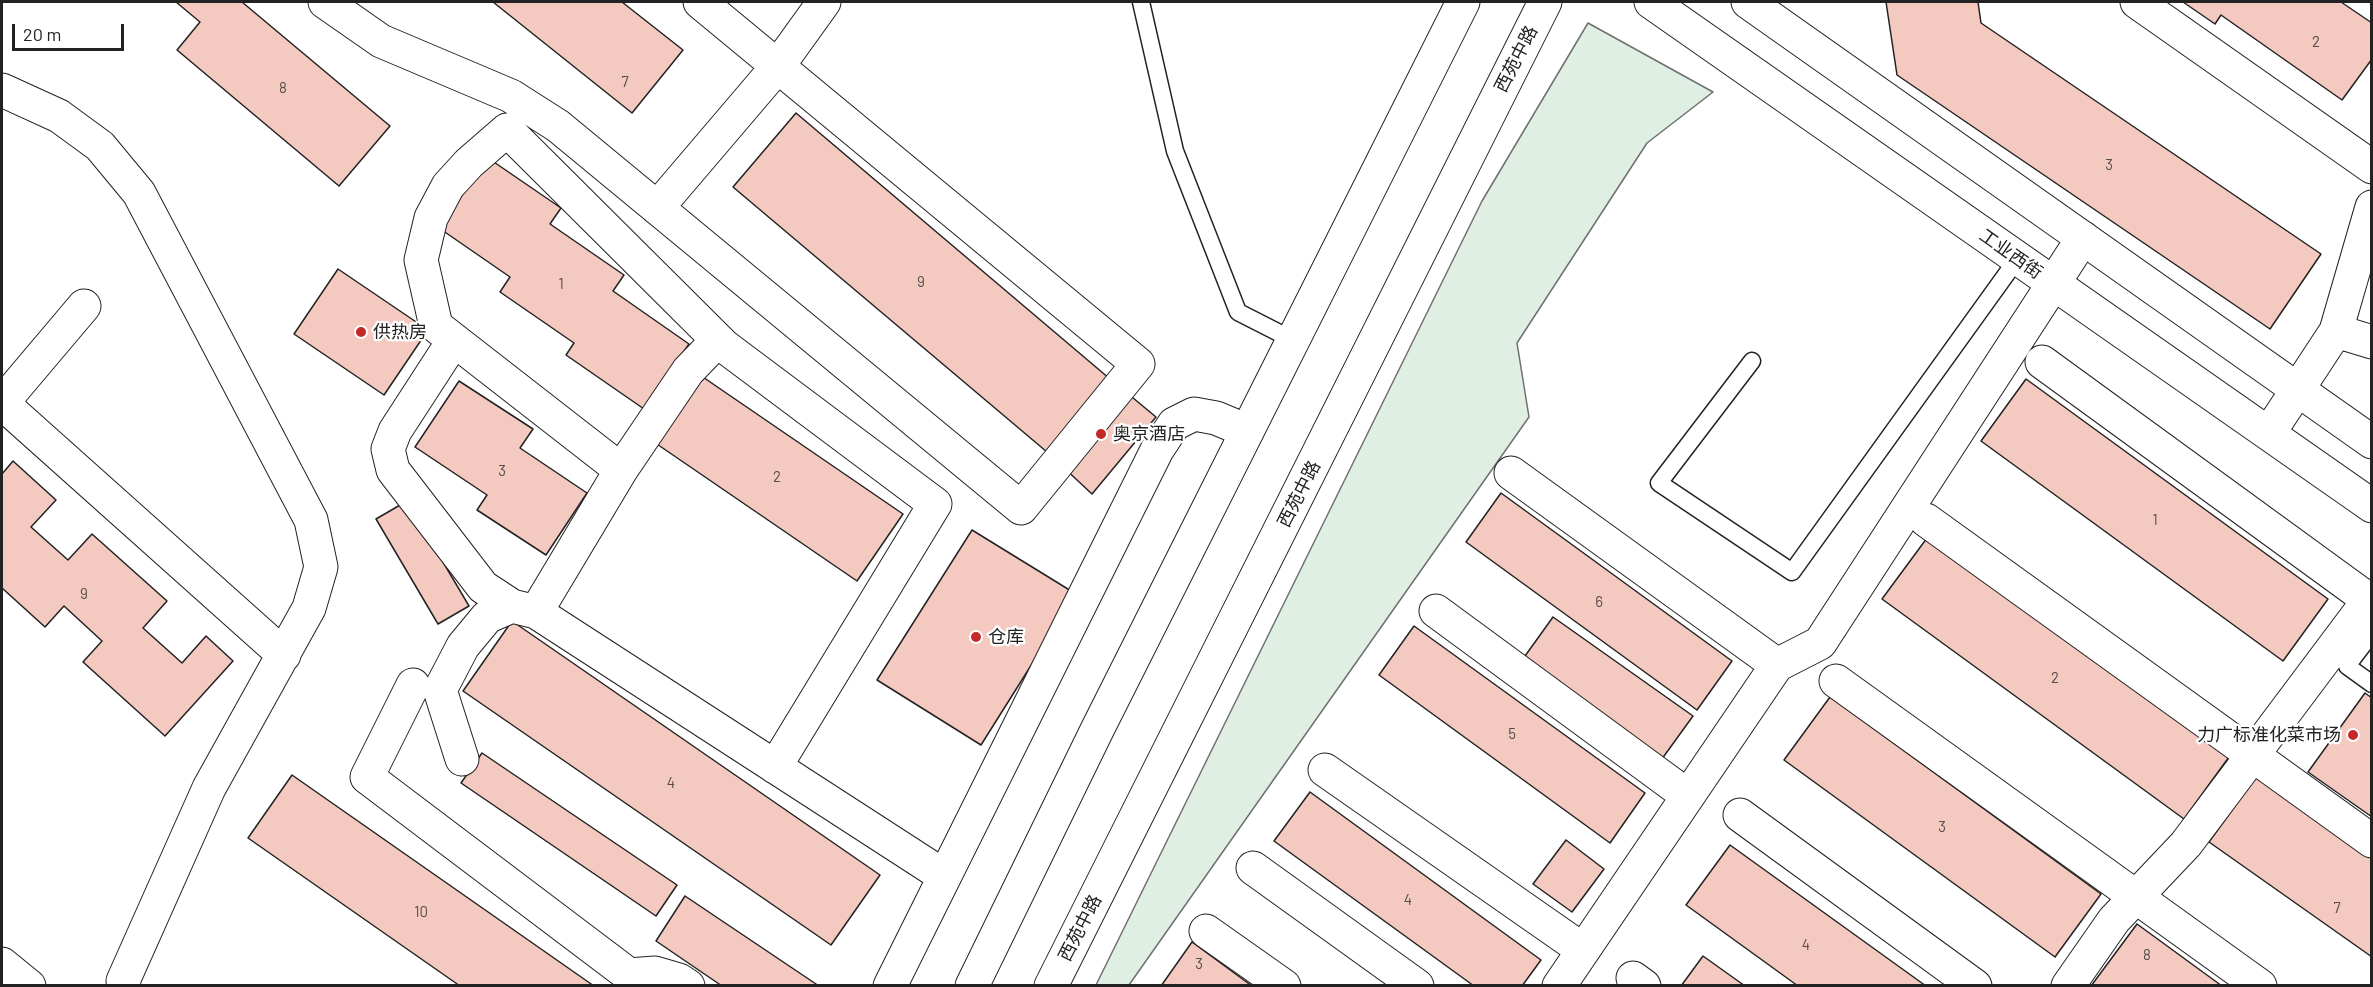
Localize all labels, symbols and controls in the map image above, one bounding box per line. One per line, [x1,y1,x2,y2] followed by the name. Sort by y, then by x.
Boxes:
[15,12,128,50] scale bar
[1490,22,1542,96] street label: 西苑中路
[23,23,61,45] text: 20 m
[2312,33,2320,51] house number: 2
[621,73,629,91] house number: 7
[279,79,287,97] house number: 8
[2105,156,2113,174] house number: 3
[1975,225,2047,283] street label: 工业西街
[917,273,925,291] house number: 9
[558,275,564,293] house number: 1
[373,321,427,343] place label: 供热房
[354,325,368,339] marker: 供热房
[1113,423,1185,445] place label: 奥京酒店
[1094,427,1108,441] marker: 奥京酒店
[1273,457,1325,531] street label: 西苑中路
[498,462,506,480] house number: 3
[773,468,781,486] house number: 2
[2152,511,2158,529] house number: 1
[80,585,88,603] house number: 9
[1595,593,1603,611] house number: 6
[988,626,1024,648] place label: 仓库
[969,630,983,644] marker: 仓库
[2051,669,2059,687] house number: 2
[2197,724,2341,746] place label: 力广标准化菜市场
[1508,725,1516,743] house number: 5
[2346,728,2360,742] marker: 力广标准化菜市场
[667,774,675,792] house number: 4
[1938,818,1946,836] house number: 3
[1054,891,1106,965] street label: 西苑中路
[1404,891,1412,909] house number: 4
[2333,899,2341,917] house number: 7
[414,903,428,921] house number: 10
[1802,936,1810,954] house number: 4
[2143,946,2151,964] house number: 8
[1195,955,1203,973] house number: 3

